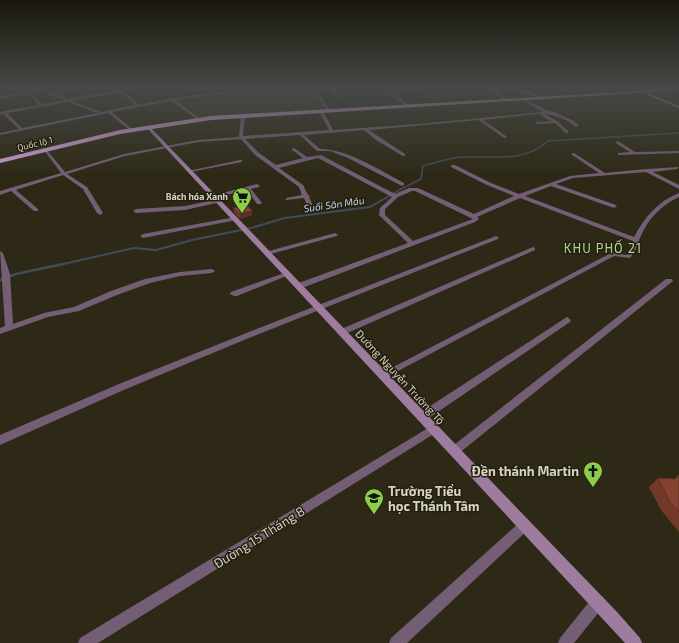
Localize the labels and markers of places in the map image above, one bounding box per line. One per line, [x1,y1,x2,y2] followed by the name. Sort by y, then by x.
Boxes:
[231,186,253,214] supermarket icon: Bách hóa Xanh
[166,191,228,202] place label: Bách hóa Xanh
[582,460,604,488] church icon: Đền thánh Martin
[472,463,579,479] place label: Đền thánh Martin
[388,483,479,514] place label: Trường Tiểu học Thánh Tâm
[363,487,385,515] school or university icon: Trường Tiểu học Thánh Tâm

